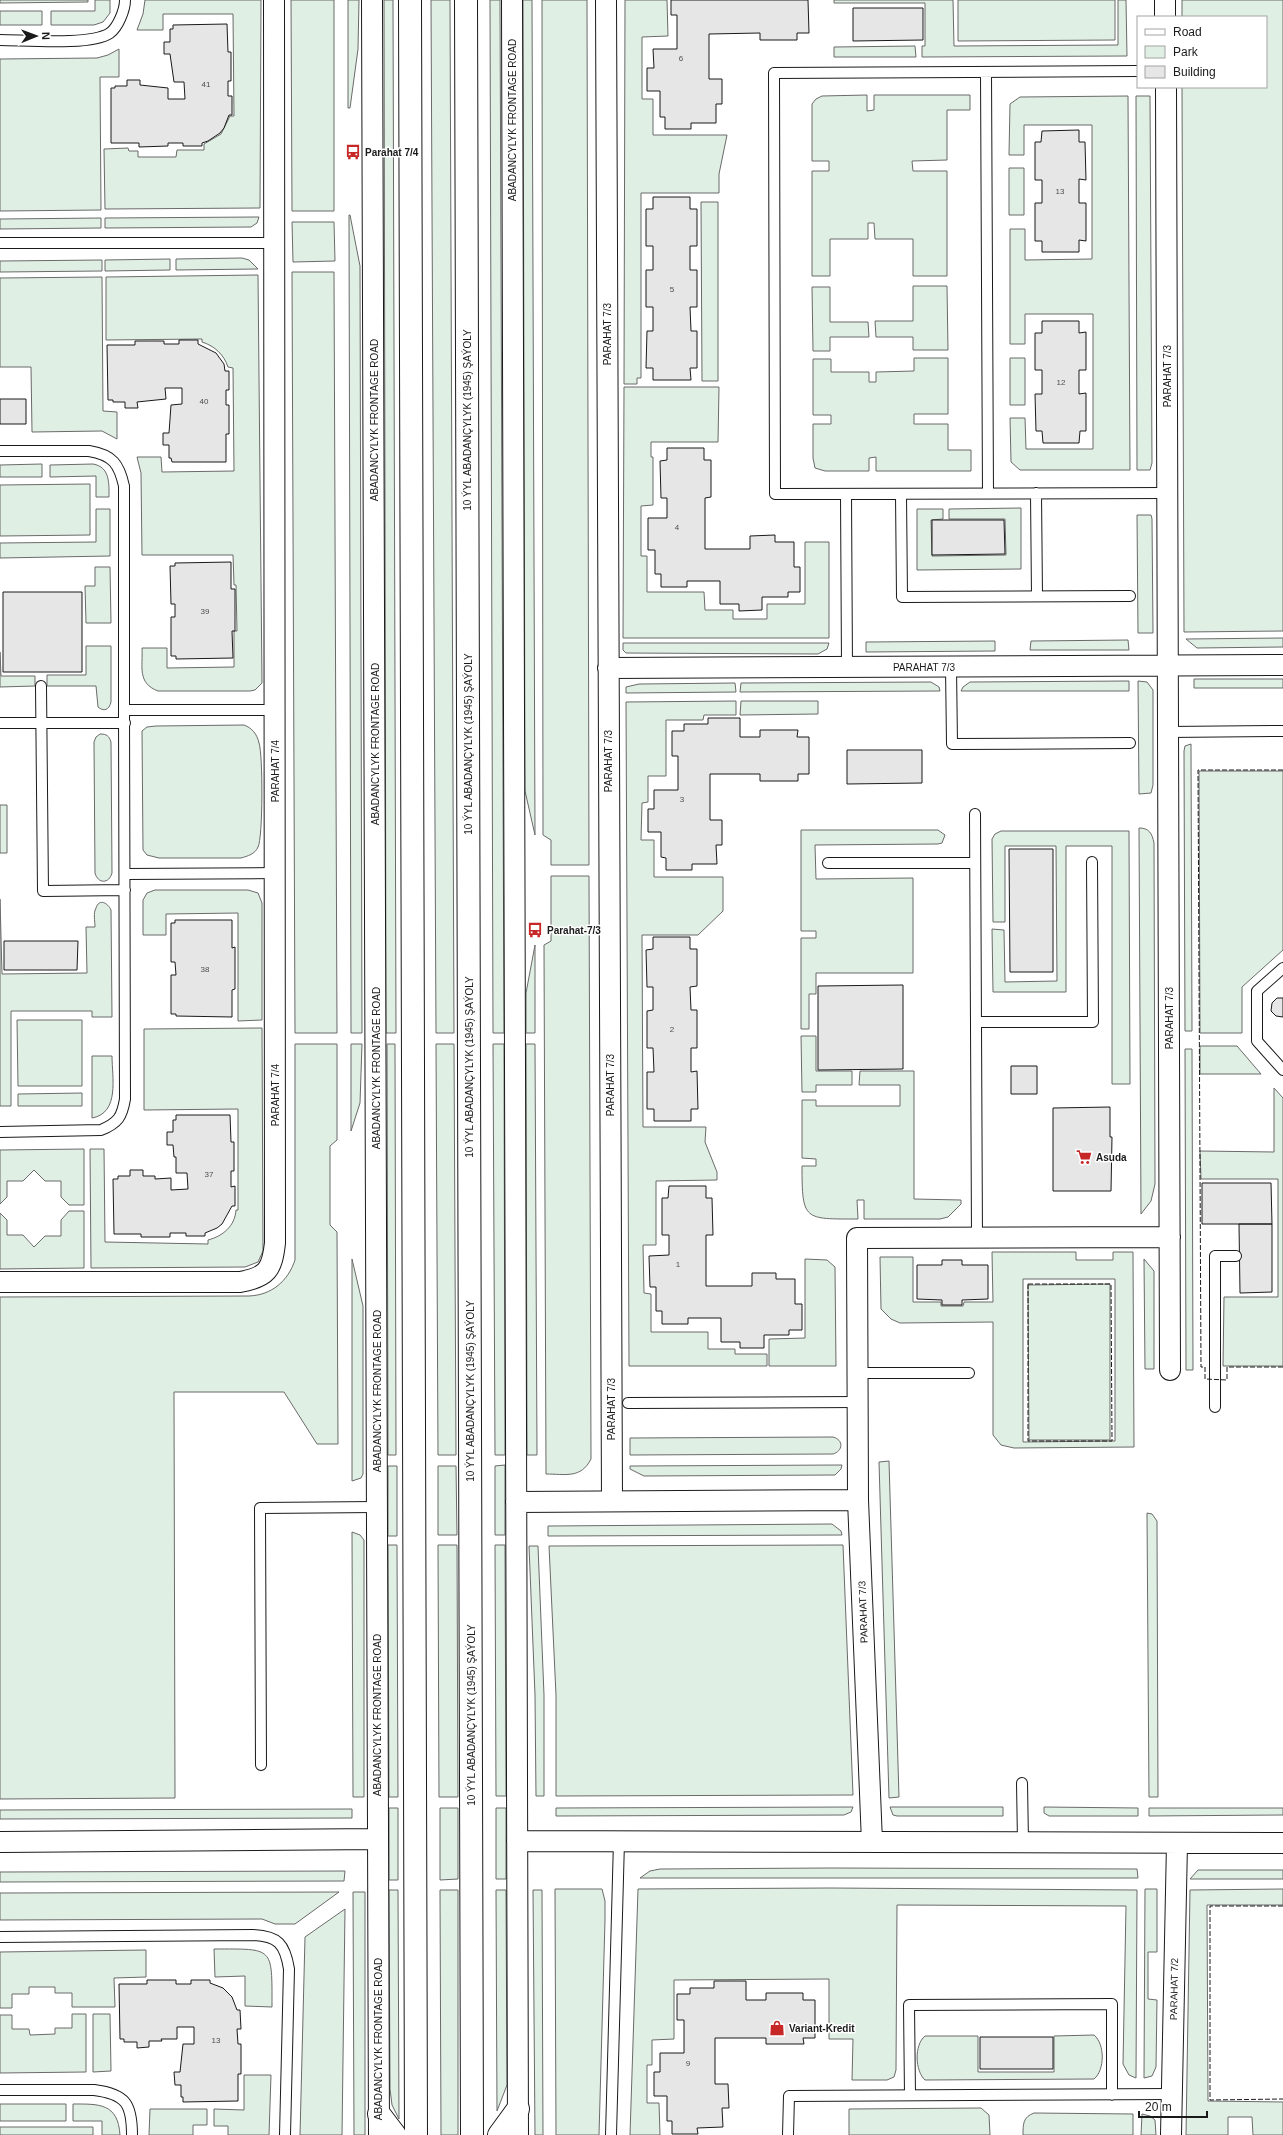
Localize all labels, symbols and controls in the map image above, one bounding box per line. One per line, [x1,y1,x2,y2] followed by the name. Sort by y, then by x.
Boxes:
[16,16,56,56] north arrow
[1137,16,1267,88] legend
[1173,25,1202,39] text: Road
[40,32,52,40] text: N
[507,39,518,201] street label: ABADANCYLYK FRONTAGE ROAD
[1173,45,1199,59] text: Park
[679,54,684,63] house number: 6
[1173,65,1216,79] text: Building
[202,80,211,89] house number: 41
[344,143,362,161] bus stop icon: Parahat 7/4
[365,147,419,158] place label: Parahat 7/4
[1056,187,1065,196] house number: 13
[670,285,675,294] house number: 5
[602,302,613,365] street label: PARAHAT 7/3
[461,329,473,511] street label: 10 ÝYL ABADANÇYLYK (1945) ŞAÝOLY
[369,339,380,501] street label: ABADANCYLYK FRONTAGE ROAD
[1162,344,1173,407] street label: PARAHAT 7/3
[1057,378,1066,387] house number: 12
[200,397,209,406] house number: 40
[675,523,680,532] house number: 4
[201,607,210,616] house number: 39
[462,653,474,835] street label: 10 ÝYL ABADANÇYLYK (1945) ŞAÝOLY
[893,662,956,673] street label: PARAHAT 7/3
[370,663,381,825] street label: ABADANCYLYK FRONTAGE ROAD
[603,729,614,792] street label: PARAHAT 7/3
[270,739,281,802] street label: PARAHAT 7/4
[680,795,685,804] house number: 3
[526,921,544,939] bus stop icon: Parahat-7/3
[547,925,601,936] place label: Parahat-7/3
[201,965,210,974] house number: 38
[463,976,475,1158] street label: 10 ÝYL ABADANÇYLYK (1945) ŞAÝOLY
[1164,986,1175,1049] street label: PARAHAT 7/3
[371,987,382,1149] street label: ABADANCYLYK FRONTAGE ROAD
[670,1025,675,1034] house number: 2
[605,1053,616,1116] street label: PARAHAT 7/3
[270,1063,281,1126] street label: PARAHAT 7/4
[1075,1148,1093,1166] supermarket icon: Asuda
[1096,1152,1127,1163] place label: Asuda
[205,1170,214,1179] house number: 37
[676,1260,681,1269] house number: 1
[464,1300,476,1482] street label: 10 ÝYL ABADANÇYLYK (1945) ŞAÝOLY
[372,1310,383,1472] street label: ABADANCYLYK FRONTAGE ROAD
[606,1377,617,1440] street label: PARAHAT 7/3
[856,1580,870,1643] street label: PARAHAT 7/3
[465,1624,477,1806] street label: 10 ÝYL ABADANÇYLYK (1945) ŞAÝOLY
[372,1634,383,1796] street label: ABADANCYLYK FRONTAGE ROAD
[1168,1957,1180,2020] street label: PARAHAT 7/2
[373,1958,384,2120] street label: ABADANCYLYK FRONTAGE ROAD
[768,2019,786,2037] shop icon: Variant-Kredit
[789,2023,855,2034] place label: Variant-Kredit
[212,2036,221,2045] house number: 13
[686,2059,691,2068] house number: 9
[1139,2093,1207,2119] scale bar
[1145,2100,1172,2114] text: 20 m

